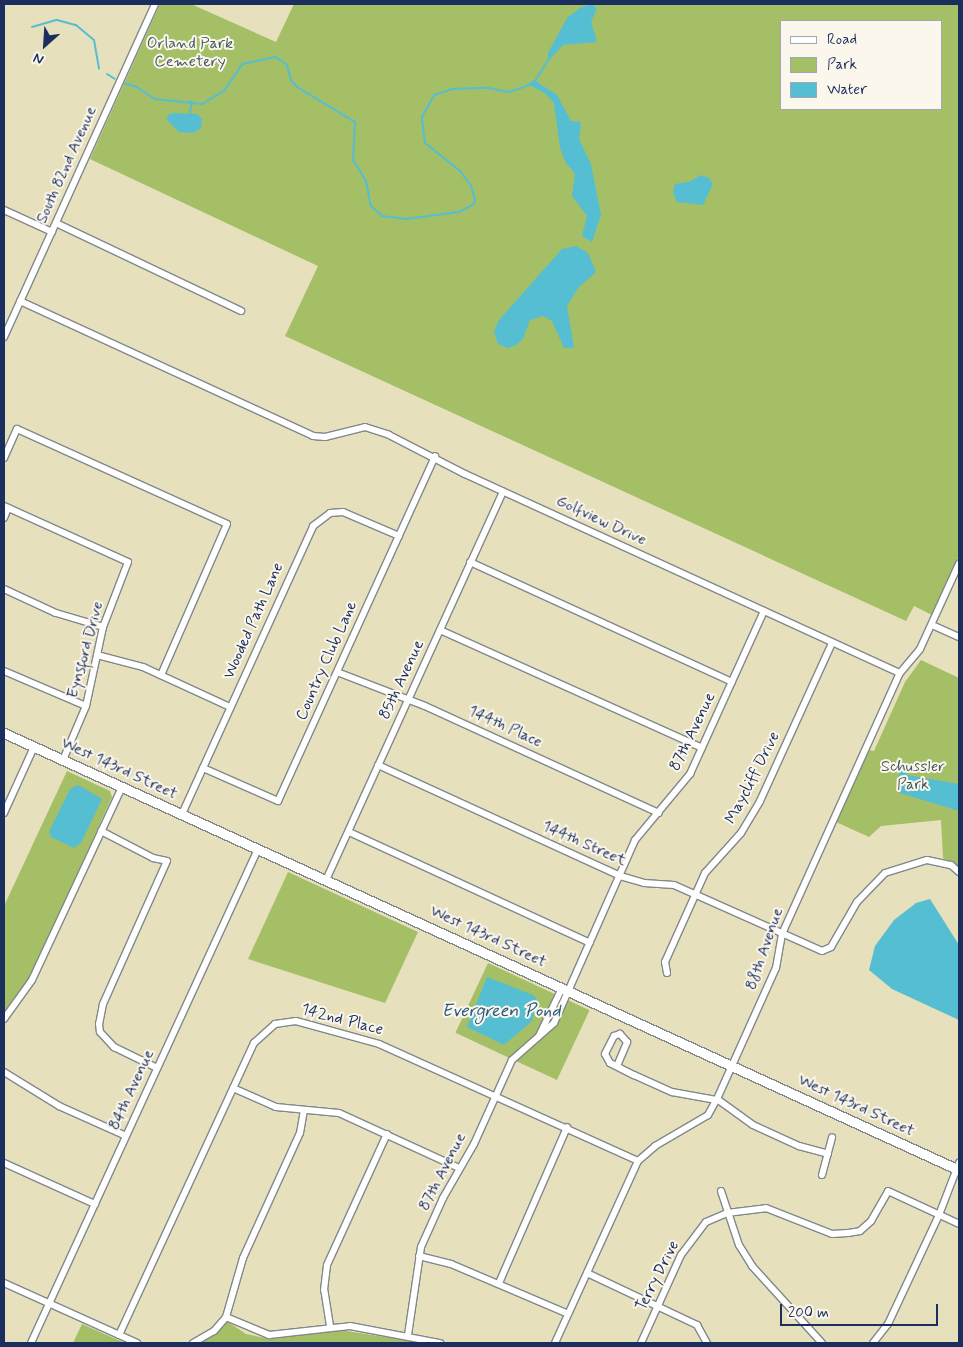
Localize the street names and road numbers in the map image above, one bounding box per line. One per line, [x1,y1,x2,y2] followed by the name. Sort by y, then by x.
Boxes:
[32,103,102,227] street label: South 82nd Avenue
[553,492,649,550] street label: Golfview Drive
[220,560,288,682] street label: Wooded Path Lane
[292,598,362,724] street label: Country Club Lane
[64,600,108,700] street label: Eynsford Drive
[375,637,429,723] street label: 85th Avenue
[666,690,720,774] street label: 87th Avenue
[465,702,545,752] street label: 144th Place
[722,729,784,827] street label: Maycliff Drive
[58,734,180,804] street label: West 143rd Street
[539,817,629,871] street label: 144th Street
[427,902,549,972] street label: West 143rd Street
[742,905,788,993] street label: 88th Avenue
[300,1000,384,1040] street label: 142nd Place
[105,1047,159,1133] street label: 84th Avenue
[795,1071,917,1141] street label: West 143rd Street
[415,1130,471,1214] street label: 87th Avenue
[632,1238,684,1314] street label: Terry Drive

